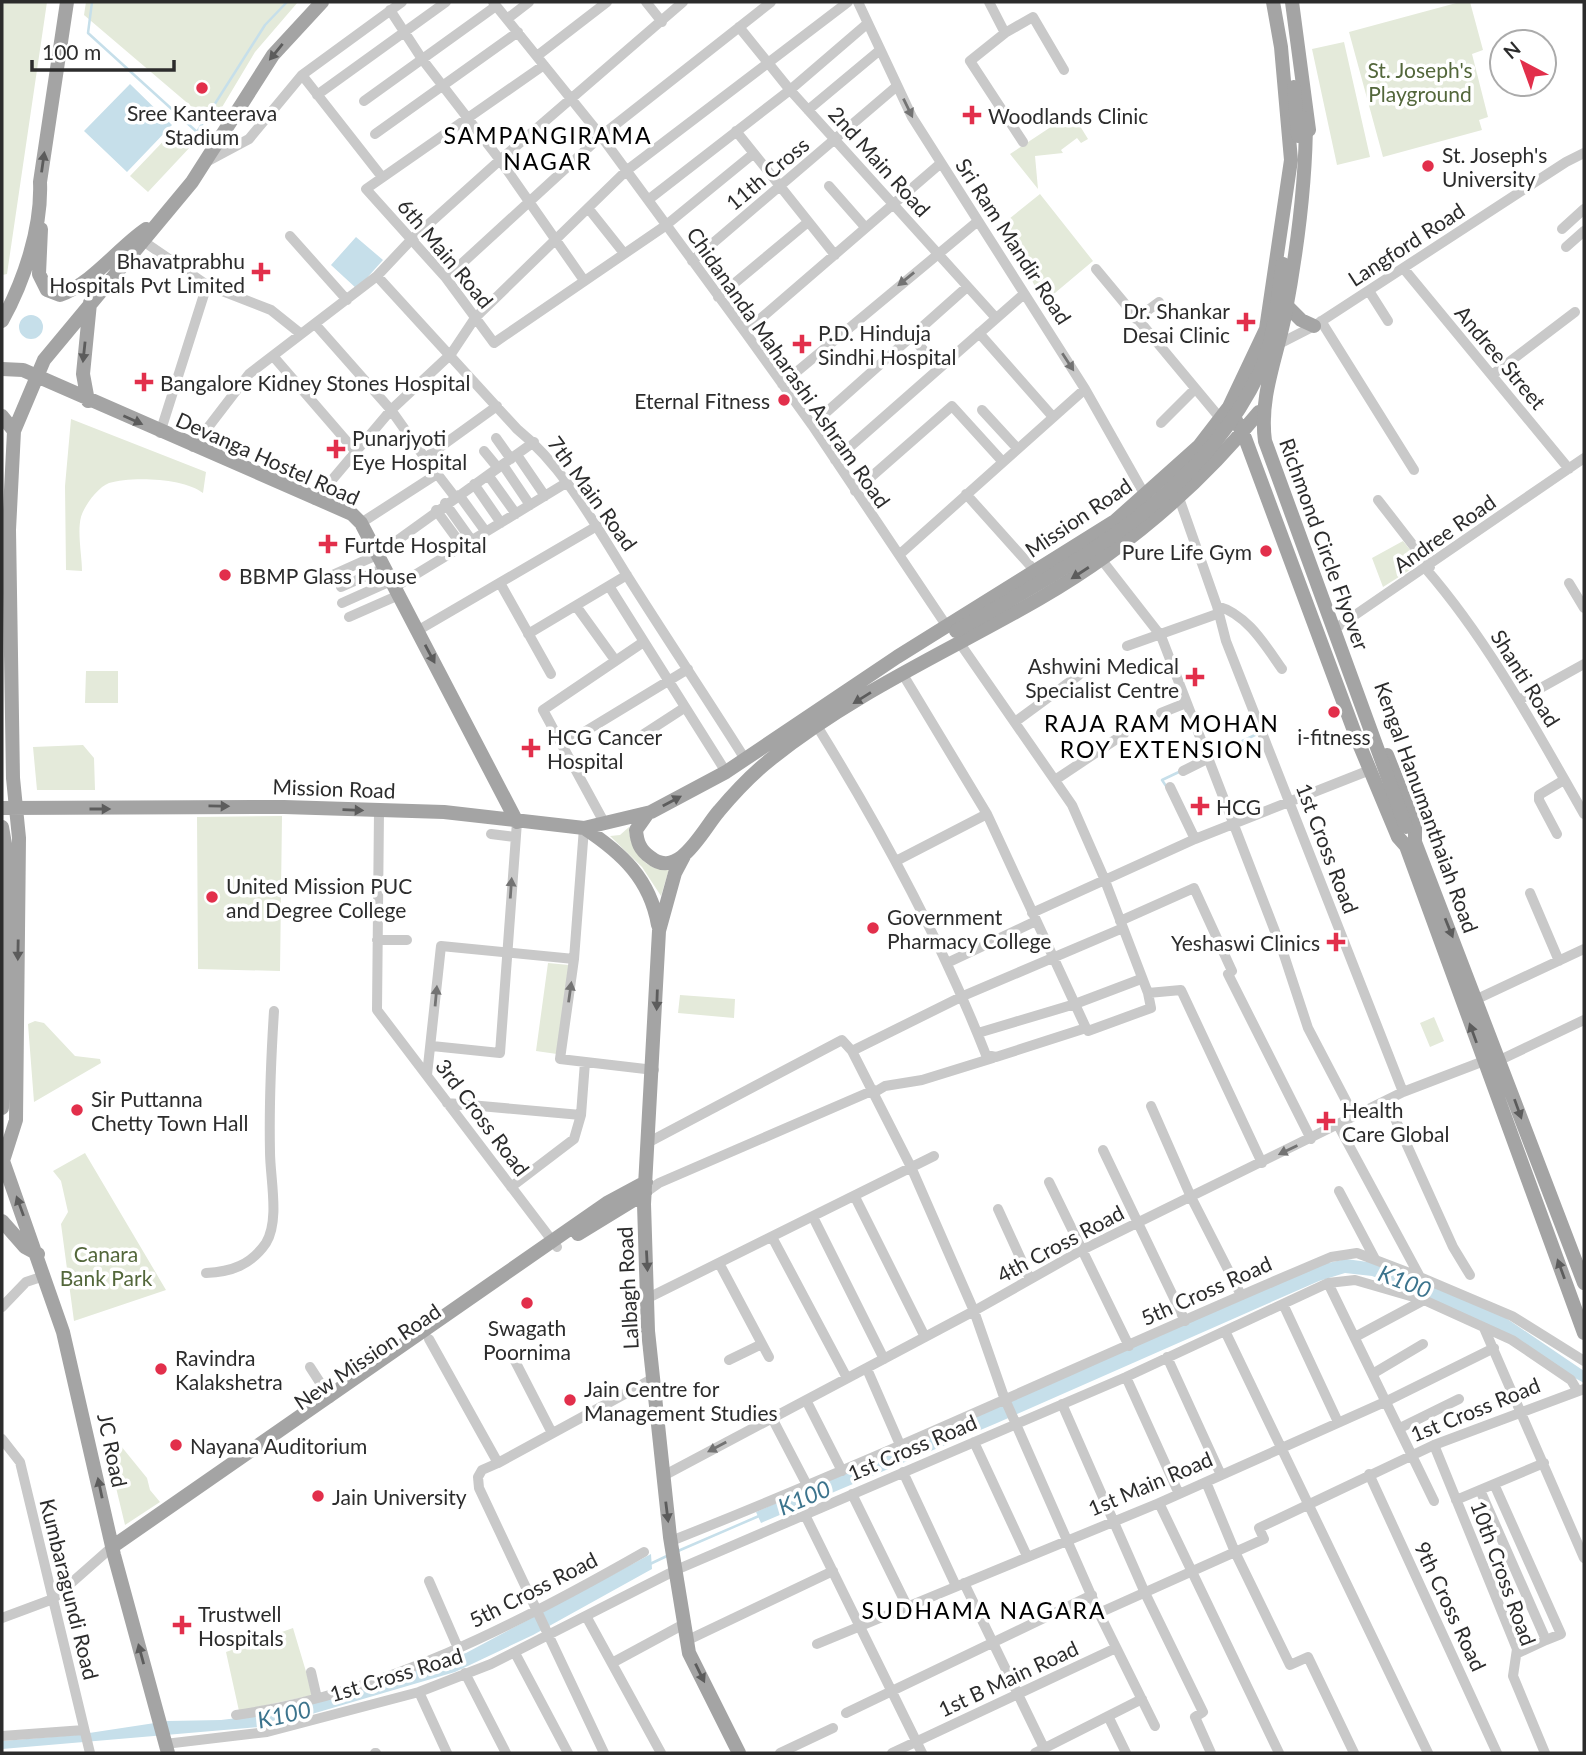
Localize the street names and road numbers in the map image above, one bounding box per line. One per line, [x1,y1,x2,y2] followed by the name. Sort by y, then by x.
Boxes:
[824,101,936,221] street label: 2nd Main Road
[721,131,813,215] street label: 11th Cross
[951,153,1077,329] street label: Sri Ram Mandir Road
[393,193,499,313] street label: 6th Main Road
[1343,197,1469,291] street label: Langford Road
[682,222,896,512] street label: Chidananda Maharashi Ashram Road
[1450,300,1552,414] street label: Andree Street
[172,406,364,510] street label: Devanga Hostel Road
[543,431,643,555] street label: 7th Main Road
[1275,435,1375,654] street label: Richmond Circle Flyover
[1020,472,1136,562] street label: Mission Road
[1388,489,1500,577] street label: Andree Road
[1486,625,1566,731] street label: Shanti Road
[1370,678,1484,936] street label: Kengal Hanumanthaiah Road
[272,773,396,803] street label: Mission Road
[1292,779,1364,917] street label: 1st Cross Road
[431,1054,535,1180] street label: 3rd Cross Road
[992,1199,1128,1287] street label: 4th Cross Road
[611,1226,643,1350] street label: Lalbagh Road
[1137,1250,1275,1330] street label: 5th Cross Road
[289,1298,445,1414] street label: New Mission Road
[1407,1372,1543,1446] street label: 1st Cross Road
[844,1409,980,1485] street label: 1st Cross Road
[93,1411,133,1489] street label: JC Road
[1084,1446,1216,1520] street label: 1st Main Road
[35,1496,105,1682] street label: Kumbaragundi Road
[1466,1497,1542,1649] street label: 10th Cross Road
[1410,1537,1492,1675] street label: 9th Cross Road
[465,1546,601,1632] street label: 5th Cross Road
[934,1635,1082,1721] street label: 1st B Main Road
[327,1642,465,1706] street label: 1st Cross Road

